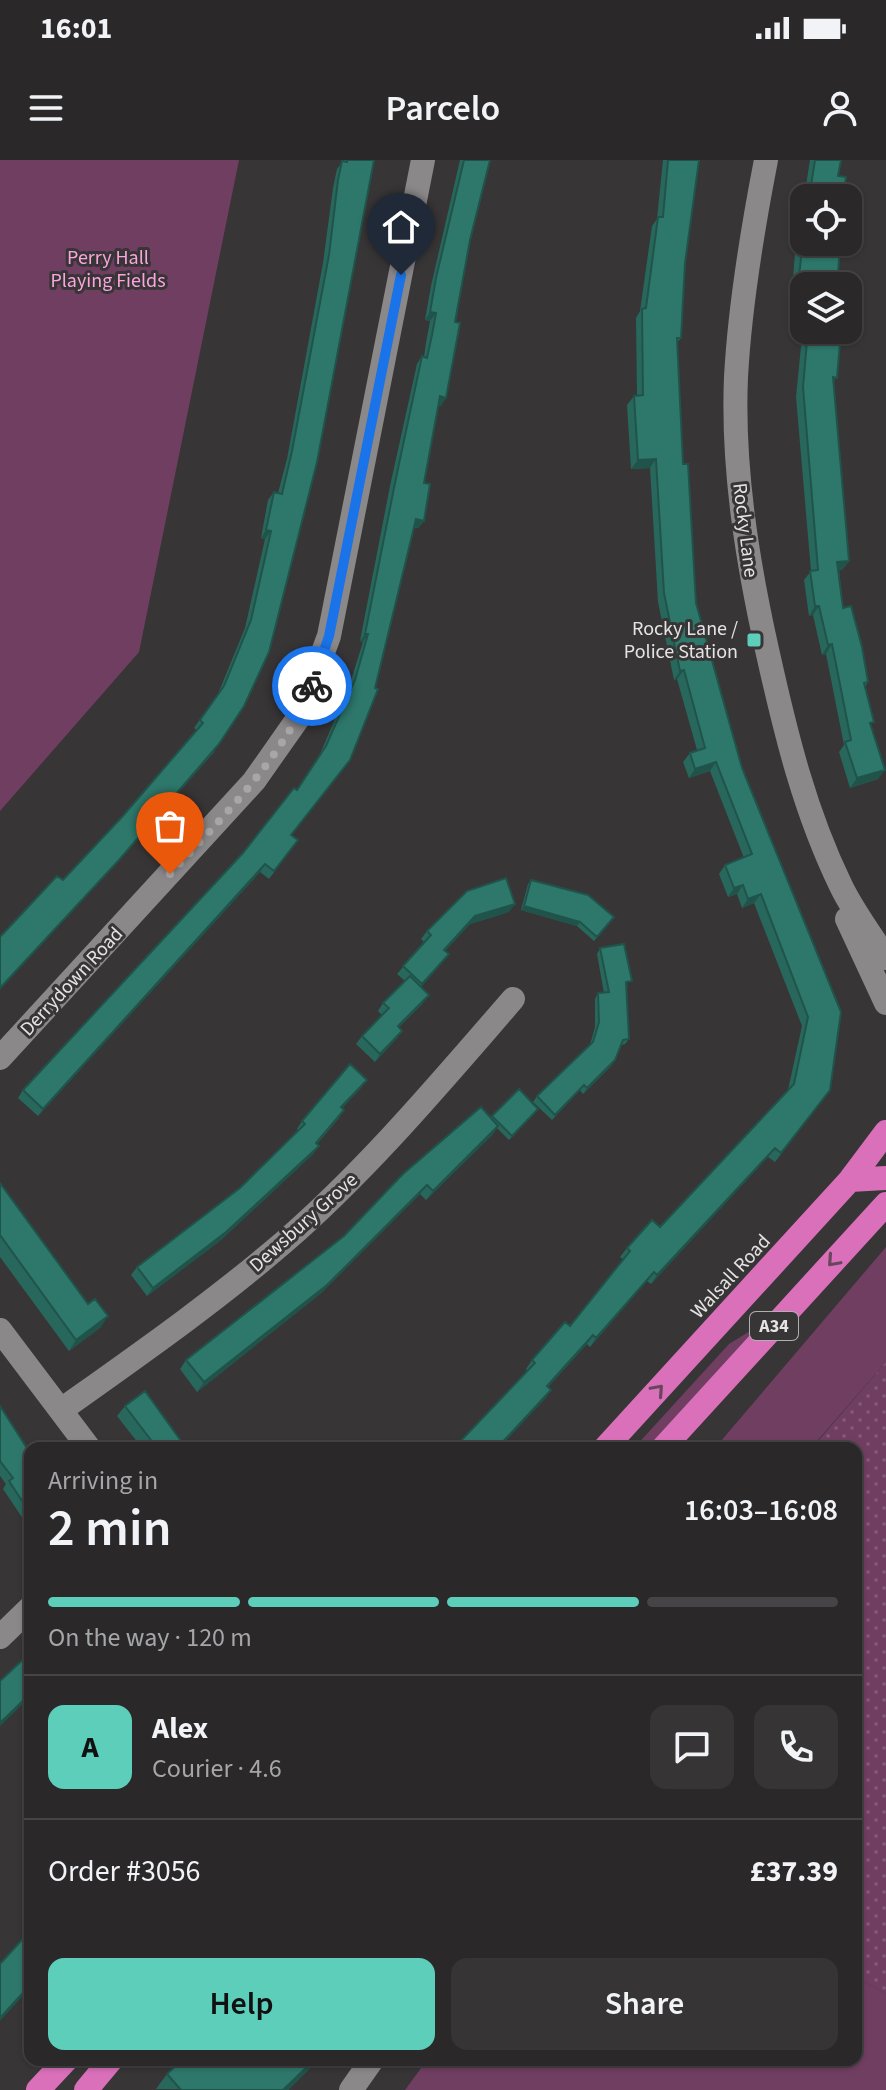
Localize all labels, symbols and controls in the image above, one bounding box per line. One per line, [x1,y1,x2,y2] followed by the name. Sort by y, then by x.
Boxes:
[40,7,112,50] text: 16:01
[386,83,500,134] text: Parcelo
[24,86,68,130] icon: menu
[818,86,862,130] icon: person
[790,184,862,344] map controls
[790,184,862,256] button: locate
[367,193,435,275] pin
[379,205,423,249] icon: home
[50,244,166,295] park label: Perry Hall Playing Fields
[790,272,862,344] button: layers
[725,481,765,579] street label: Rocky Lane
[624,615,738,666] place label: Rocky Lane / Police Station
[745,631,763,649] marker: Rocky Lane / Police Station
[272,646,352,726] courier
[290,664,334,708] icon: bike
[136,792,204,874] pin
[148,804,192,848] icon: bag
[14,921,130,1042] street label: Derrydown Road
[243,1167,364,1279] street label: Dewsbury Grove
[684,1228,777,1325] street label: Walsall Road
[828,1252,843,1266] one-way arrow
[750,1312,798,1340] road number: A34
[648,1385,662,1400] one-way arrow
[48,1462,158,1499] text: Arriving in
[684,1489,838,1532] text: 16:03–16:08
[48,1492,172,1566] text: 2 min
[48,1619,252,1656] text: On the way · 120 m
[650,1705,734,1789] button: chat
[754,1705,838,1789] button: phone
[152,1707,208,1750] text: Alex
[81,1726,99,1769] text: A
[152,1750,282,1787] text: Courier · 4.6
[48,1850,201,1893] text: Order #3056
[750,1850,838,1893] text: £37.39
[48,1958,435,2050] button: Help
[451,1958,838,2050] button: Share

